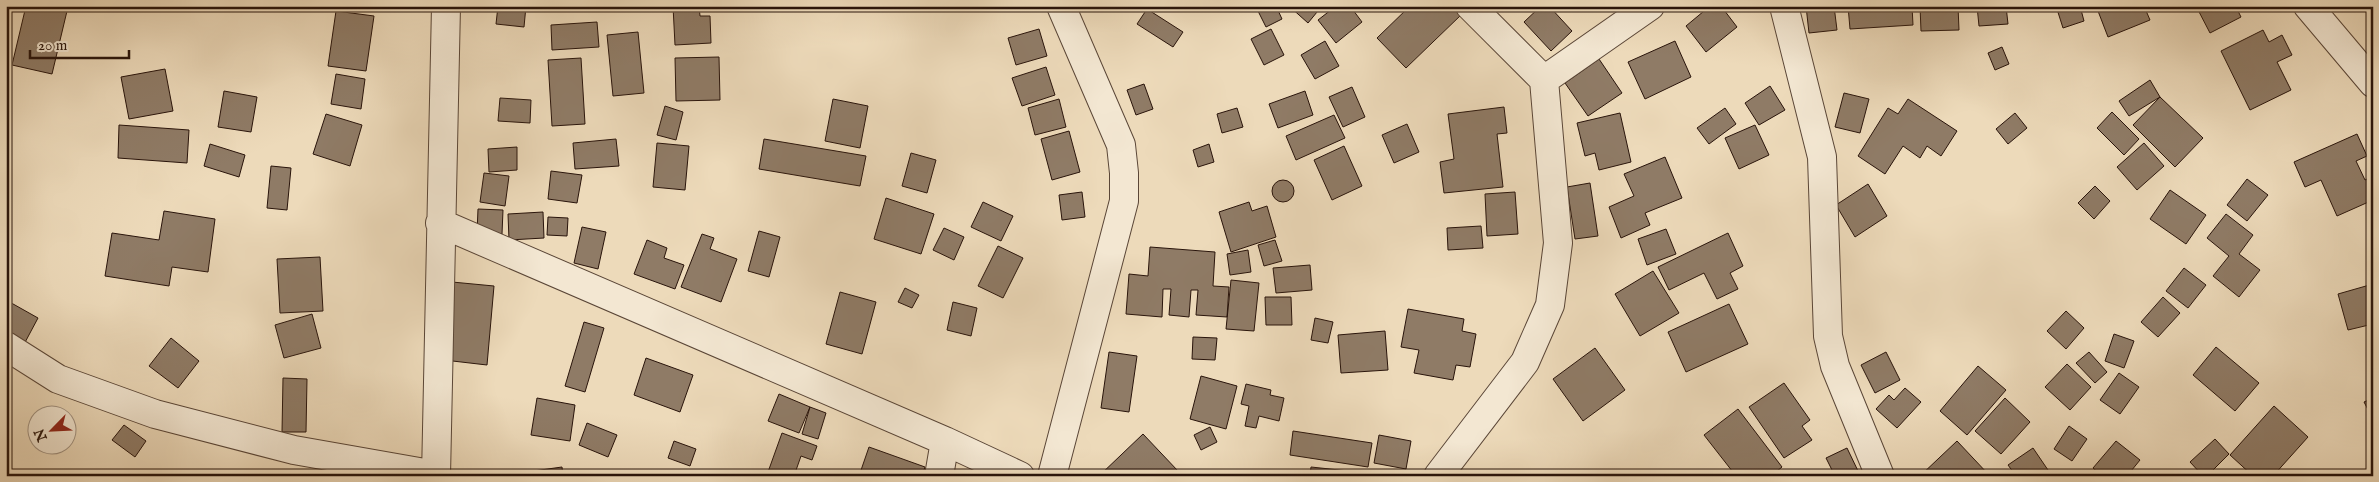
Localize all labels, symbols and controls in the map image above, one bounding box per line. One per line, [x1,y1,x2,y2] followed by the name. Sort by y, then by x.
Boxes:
[30,28,129,60] scale bar
[38,36,68,55] text: 20 m
[28,404,78,454] north arrow
[30,426,52,445] text: N

